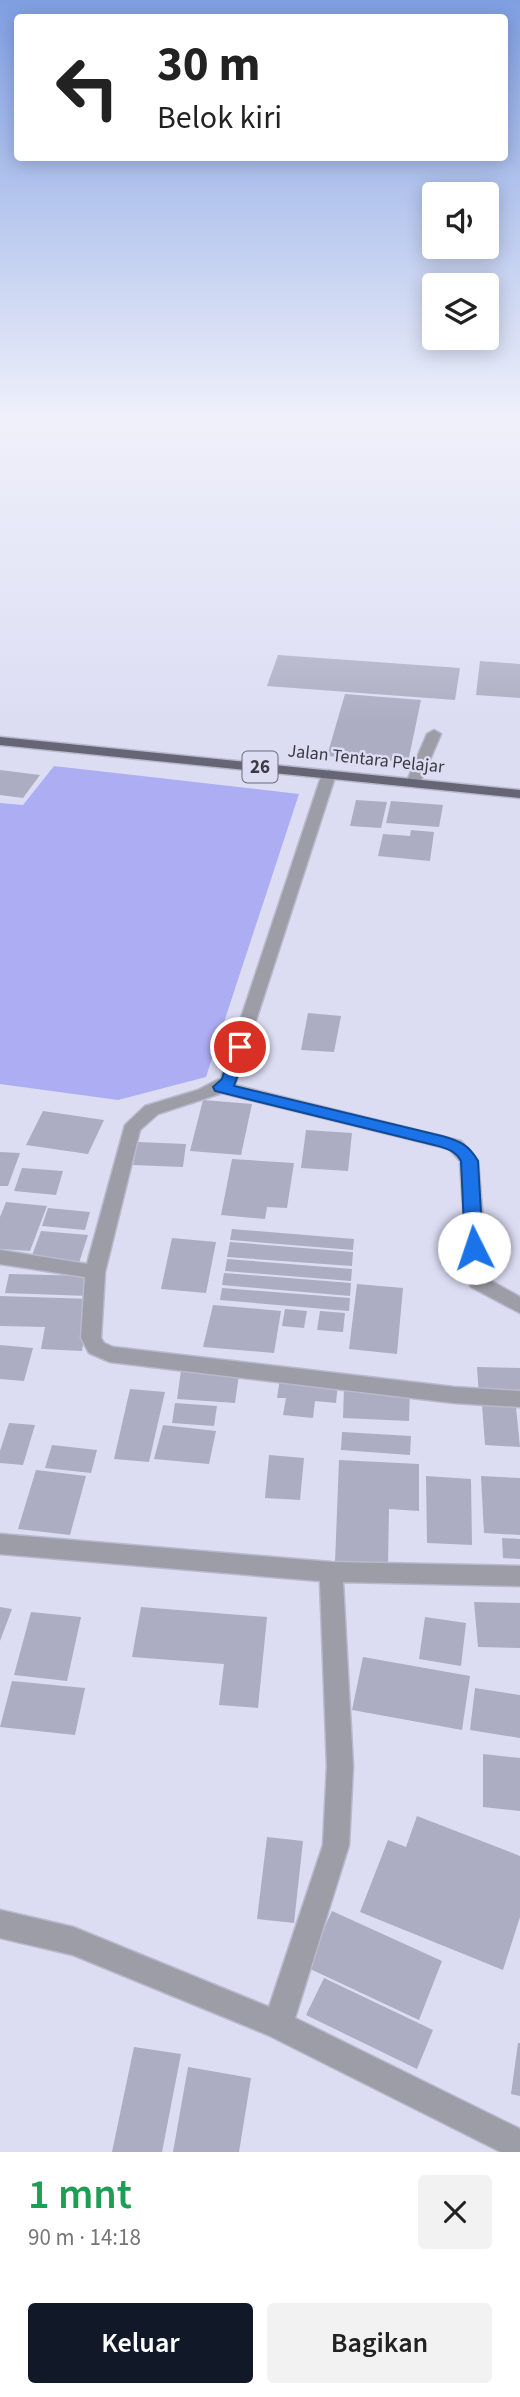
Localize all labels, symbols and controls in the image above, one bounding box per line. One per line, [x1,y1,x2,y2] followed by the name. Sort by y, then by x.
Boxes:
[157,30,261,100] text: 30 m
[42,42,133,133] icon: left
[157,95,282,141] text: Belok kiri
[422,182,499,350] map controls
[422,182,499,259] button: sound
[422,273,499,350] button: layers
[286,738,446,780] street label: Jalan Tentara Pelajar
[243,752,278,782] road number: 26
[210,1017,270,1077] pin
[221,1028,259,1066] icon: arrive
[437,1211,511,1285] position arrow
[28,2165,132,2225] text: 1 mnt
[418,2175,492,2249] button: close
[28,2221,141,2254] text: 90 m · 14:18
[28,2303,253,2383] button: Keluar
[267,2303,492,2383] button: Bagikan

